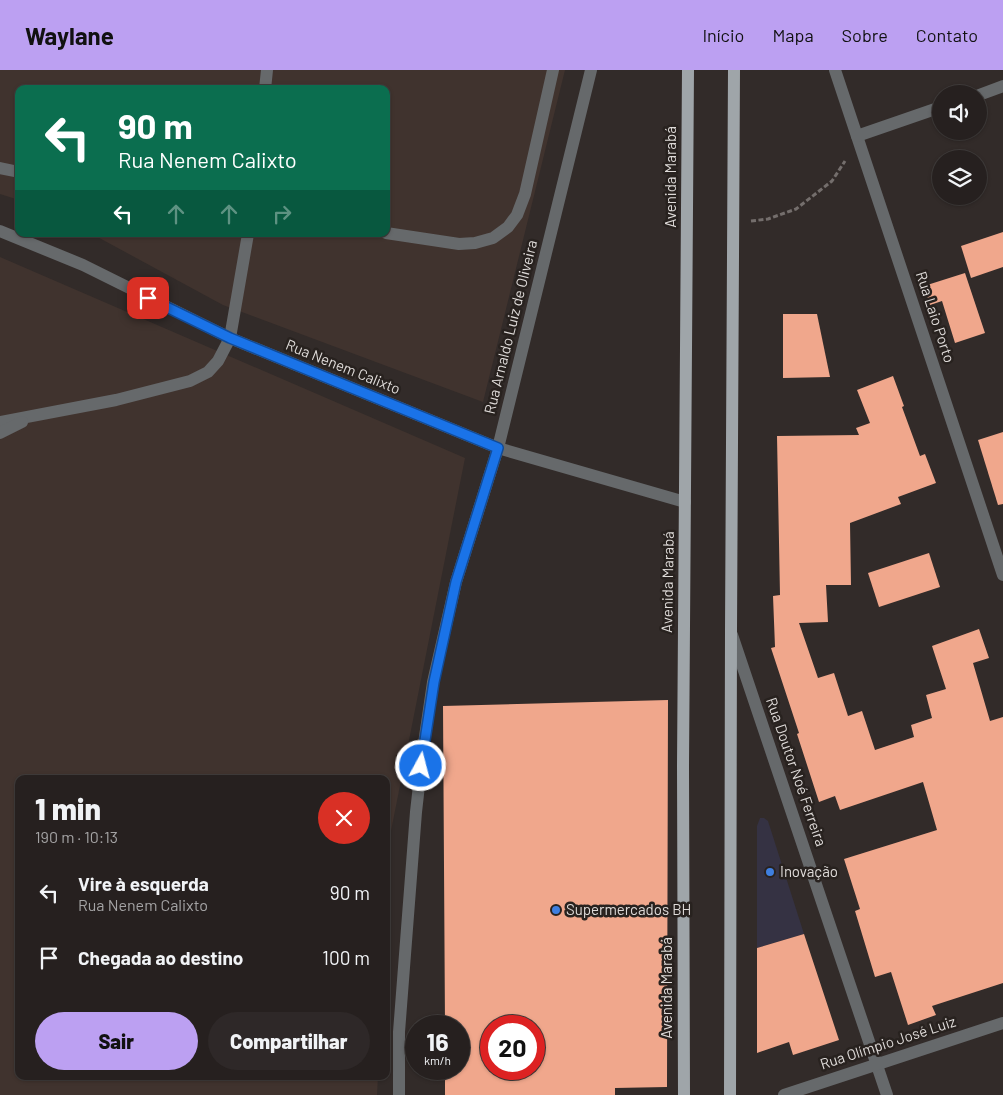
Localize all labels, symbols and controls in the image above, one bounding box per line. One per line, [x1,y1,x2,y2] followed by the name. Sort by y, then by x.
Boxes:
[25,21,114,50] text: Waylane
[702,24,744,46] text: Início
[772,24,814,46] text: Mapa
[842,24,888,46] text: Sobre
[916,24,978,46] text: Contato
[932,85,987,205] map controls
[932,85,987,140] button: sound
[118,104,193,146] text: 90 m
[35,105,100,170] icon: left
[661,126,679,228] street label: Avenida Marabá
[118,146,297,172] text: Rua Nenem Calixto
[932,150,987,205] button: layers
[109,200,137,228] icon: left
[162,200,190,228] icon: ahead
[215,200,243,228] icon: ahead
[268,200,296,228] icon: right
[480,238,540,416] street label: Rua Arnaldo Luiz de Oliveira
[913,269,959,365] street label: Rua Laio Porto
[127,277,169,319] pin
[134,284,162,312] icon: arrive
[283,335,403,397] street label: Rua Nenem Calixto
[657,531,677,633] street label: Avenida Marabá
[763,695,831,848] street label: Rua Doutor Noé Ferreira
[394,739,446,791] position arrow
[35,790,101,826] text: 1 min
[318,792,370,844] button: close
[35,827,118,846] text: 190 m · 10:13
[780,862,838,880] place label: Inovação
[764,866,776,878] marker: Inovação
[78,872,209,895] text: Vire à esquerda
[35,879,63,907] icon: left
[330,881,370,904] text: 90 m
[78,895,208,914] text: Rua Nenem Calixto
[566,900,691,918] place label: Supermercados BH
[550,904,562,916] marker: Supermercados BH
[657,937,675,1039] street label: Avenida Marabá
[35,944,63,972] icon: arrive
[78,946,243,969] text: Chegada ao destino
[322,946,370,969] text: 100 m
[35,1012,198,1070] button: Sair
[208,1012,370,1070] button: Compartilhar
[818,1012,958,1072] street label: Rua Olímpio José Luiz
[480,1015,545,1080] speed limit sign: 20
[426,1026,449,1056] text: 16
[424,1053,451,1067] text: km/h

